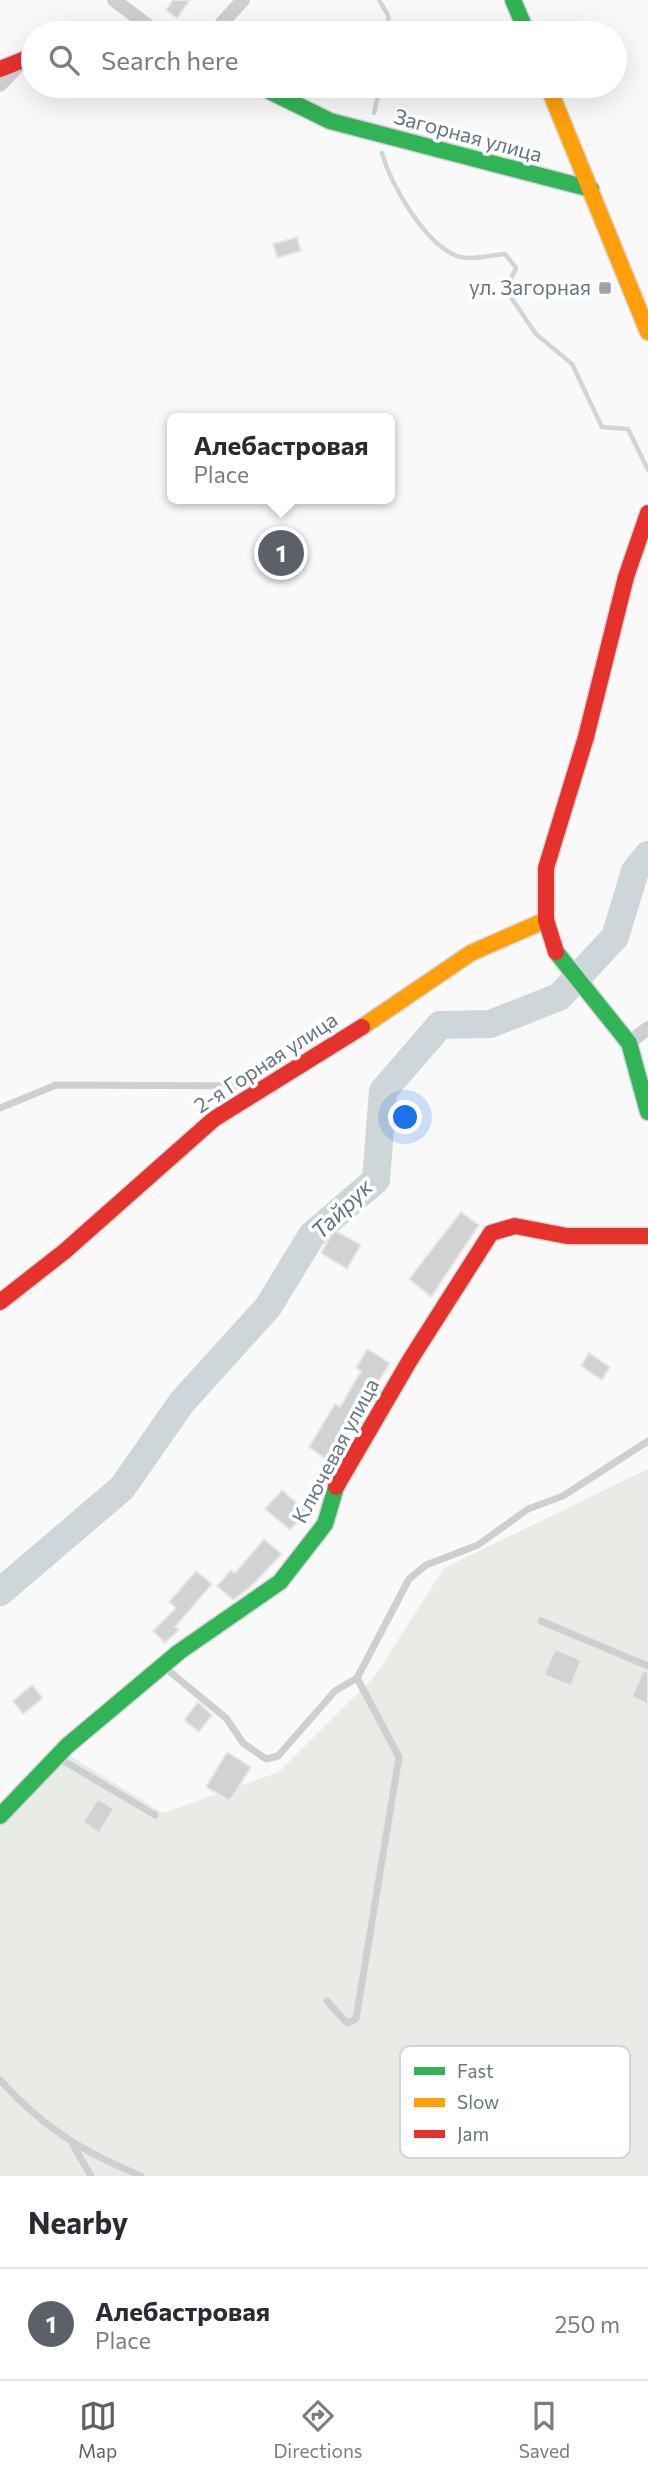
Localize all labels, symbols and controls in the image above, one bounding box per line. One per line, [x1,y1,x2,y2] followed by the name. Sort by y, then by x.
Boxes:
[21,21,627,98] search box
[45,41,83,79] icon: search
[101,44,239,75] text: Search here
[392,103,545,166] street label: Загорная улица
[469,274,591,299] place label: ул. Загорная
[597,280,613,296] marker: ул. Загорная
[167,413,395,504] popup
[193,429,369,460] text: Алебастровая
[193,460,249,488] text: Place
[258,527,304,579] pin: 1
[189,1006,342,1117] street label: 2-я Горная улица
[388,1100,422,1134] your location
[305,1172,378,1244] water label: Тайрук
[286,1374,383,1527] street label: Ключевая улица
[400,2046,630,2158] legend
[457,2059,494,2082] text: Fast
[457,2090,499,2113] text: Slow
[457,2122,489,2145] text: Jam
[28,2203,128,2240] text: Nearby
[95,2295,270,2326] text: Алебастровая
[46,2310,56,2338] text: 1
[555,2310,620,2338] text: 250 m
[95,2326,151,2354] text: Place
[78,2397,117,2462] tab: Map
[273,2397,363,2462] tab: Directions
[519,2397,570,2462] tab: Saved

